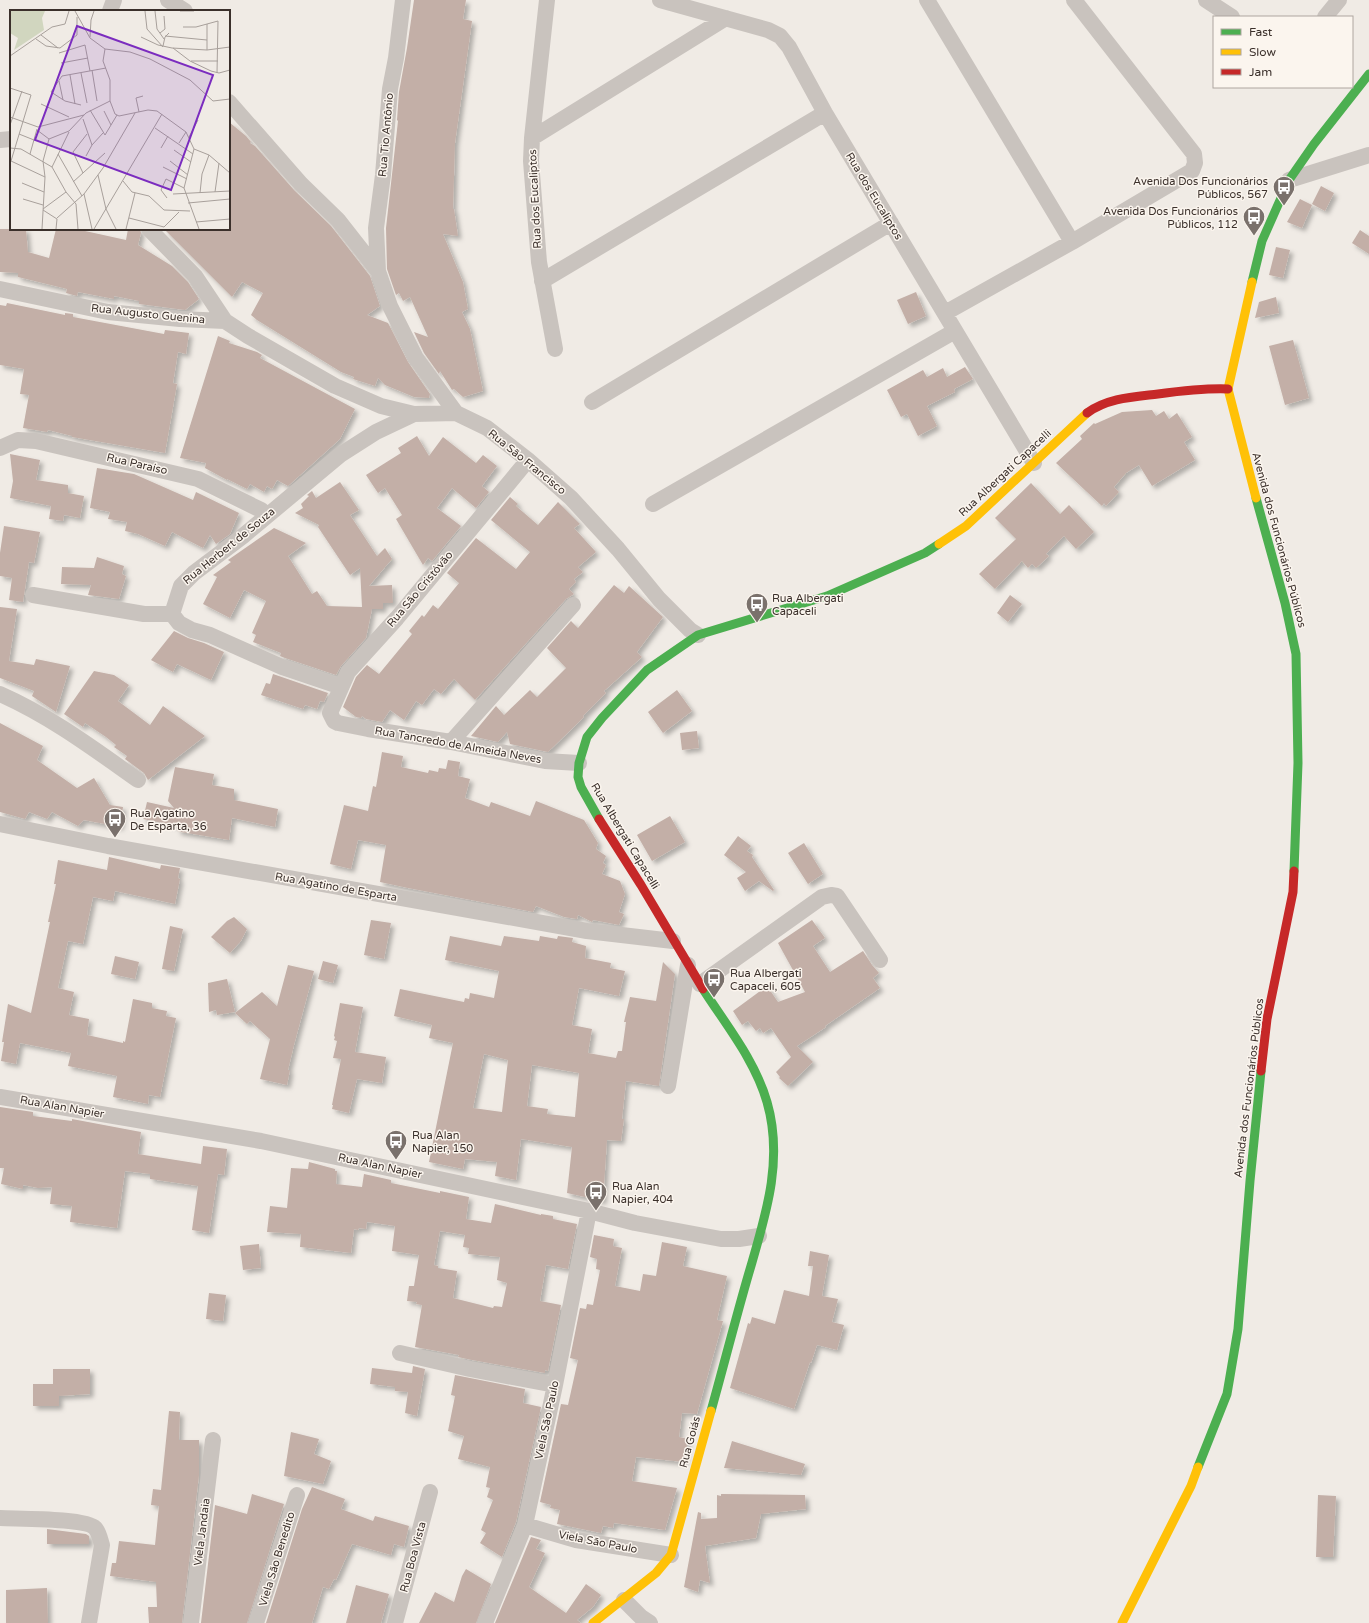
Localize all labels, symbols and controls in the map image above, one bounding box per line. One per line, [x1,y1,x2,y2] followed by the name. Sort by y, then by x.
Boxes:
[10,10,230,230] inset map
[1213,16,1353,88] legend
[1249,25,1273,39] text: Fast
[1249,45,1276,59] text: Slow
[1249,65,1272,79] text: Jam
[376,92,396,177] street label: Rua Tio Antônio
[526,149,544,249] street label: Rua dos Eucaliptos
[843,150,905,242] street label: Rua dos Eucaliptos
[1271,174,1297,207] bus stop icon: Avenida Dos Funcionários Públicos, 567
[1133,175,1268,201] place label: Avenida Dos Funcionários Públicos, 567
[1241,204,1267,237] bus stop icon: Avenida Dos Funcionários Públicos, 112
[1103,205,1238,231] place label: Avenida Dos Funcionários Públicos, 112
[90,302,206,326] street label: Rua Augusto Guenina
[486,427,569,497] street label: Rua São Francisco
[956,427,1054,519] street label: Rua Albergati Capacelli
[105,451,169,477] street label: Rua Paraíso
[1249,451,1309,629] street label: Avenida dos Funcionários Públicos
[180,505,278,587] street label: Rua Herbert de Souza
[384,548,456,630] street label: Rua São Cristóvão
[744,591,770,624] bus stop icon: Rua Albergati Capaceli
[772,592,844,618] place label: Rua Albergati Capaceli
[374,724,542,766] street label: Rua Tancredo de Almeida Neves
[588,781,662,891] street label: Rua Albergati Capacelli
[102,806,128,839] bus stop icon: Rua Agatino De Esparta, 36
[130,807,207,833] place label: Rua Agatino De Esparta, 36
[274,870,398,904] street label: Rua Agatino de Esparta
[701,966,727,999] bus stop icon: Rua Albergati Capaceli, 605
[730,967,802,993] place label: Rua Albergati Capaceli, 605
[1232,997,1266,1179] street label: Avenida dos Funcionários Públicos
[19,1093,106,1121] street label: Rua Alan Napier
[383,1128,409,1161] bus stop icon: Rua Alan Napier, 150
[412,1129,473,1155] place label: Rua Alan Napier, 150
[337,1151,424,1181] street label: Rua Alan Napier
[583,1179,609,1212] bus stop icon: Rua Alan Napier, 404
[612,1180,673,1206] place label: Rua Alan Napier, 404
[532,1379,562,1461] street label: Viela São Paulo
[677,1415,703,1469] street label: Rua Goiás
[191,1497,213,1567] street label: Viela Jandaia
[256,1510,298,1608] street label: Viela São Benedito
[397,1520,429,1594] street label: Rua Boa Vista
[557,1528,639,1556] street label: Viela Sāo Paulo

